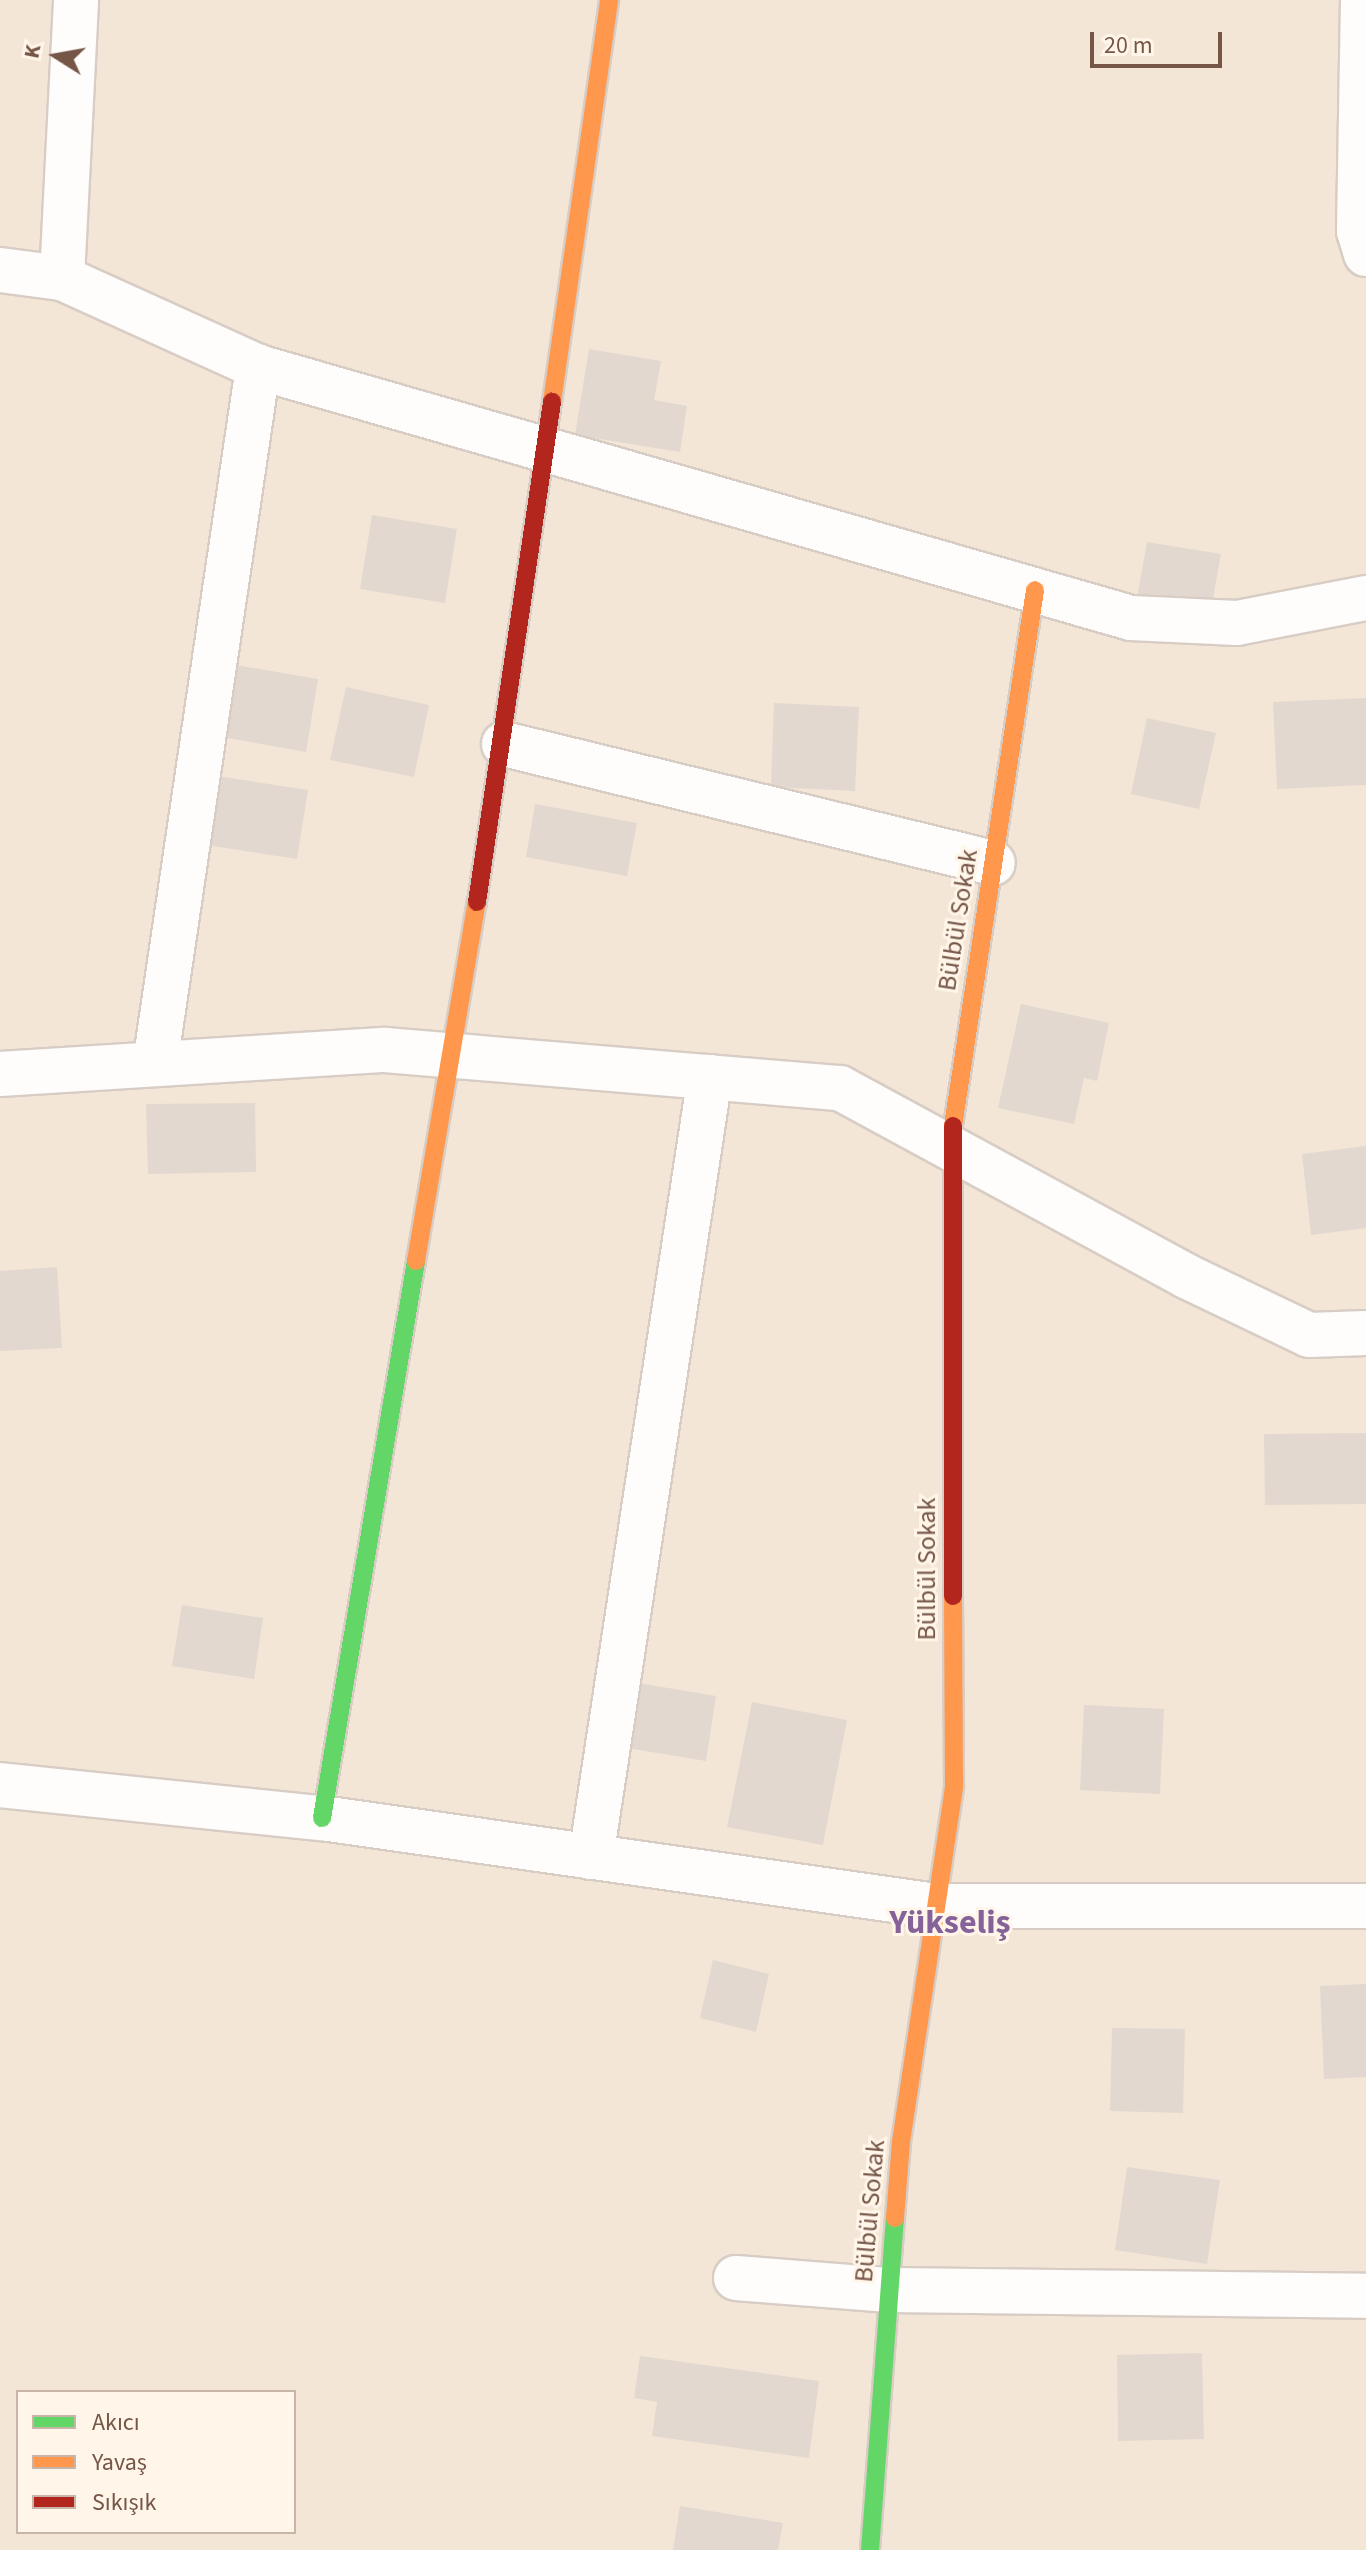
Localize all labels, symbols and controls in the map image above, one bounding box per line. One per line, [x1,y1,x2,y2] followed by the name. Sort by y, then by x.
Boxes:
[16,16,96,96] north arrow
[1094,16,1226,66] scale bar
[1104,28,1153,63] text: 20 m
[15,42,49,61] text: K
[931,847,985,993] street label: Bülbül Sokak
[911,1498,943,1640] street label: Bülbül Sokak
[889,1903,1011,1943] district label: Yükseliş
[848,2138,892,2284] street label: Bülbül Sokak
[16,2390,296,2534] legend
[92,2405,140,2440] text: Akıcı
[92,2445,147,2480] text: Yavaş
[92,2485,156,2520] text: Sıkışık

